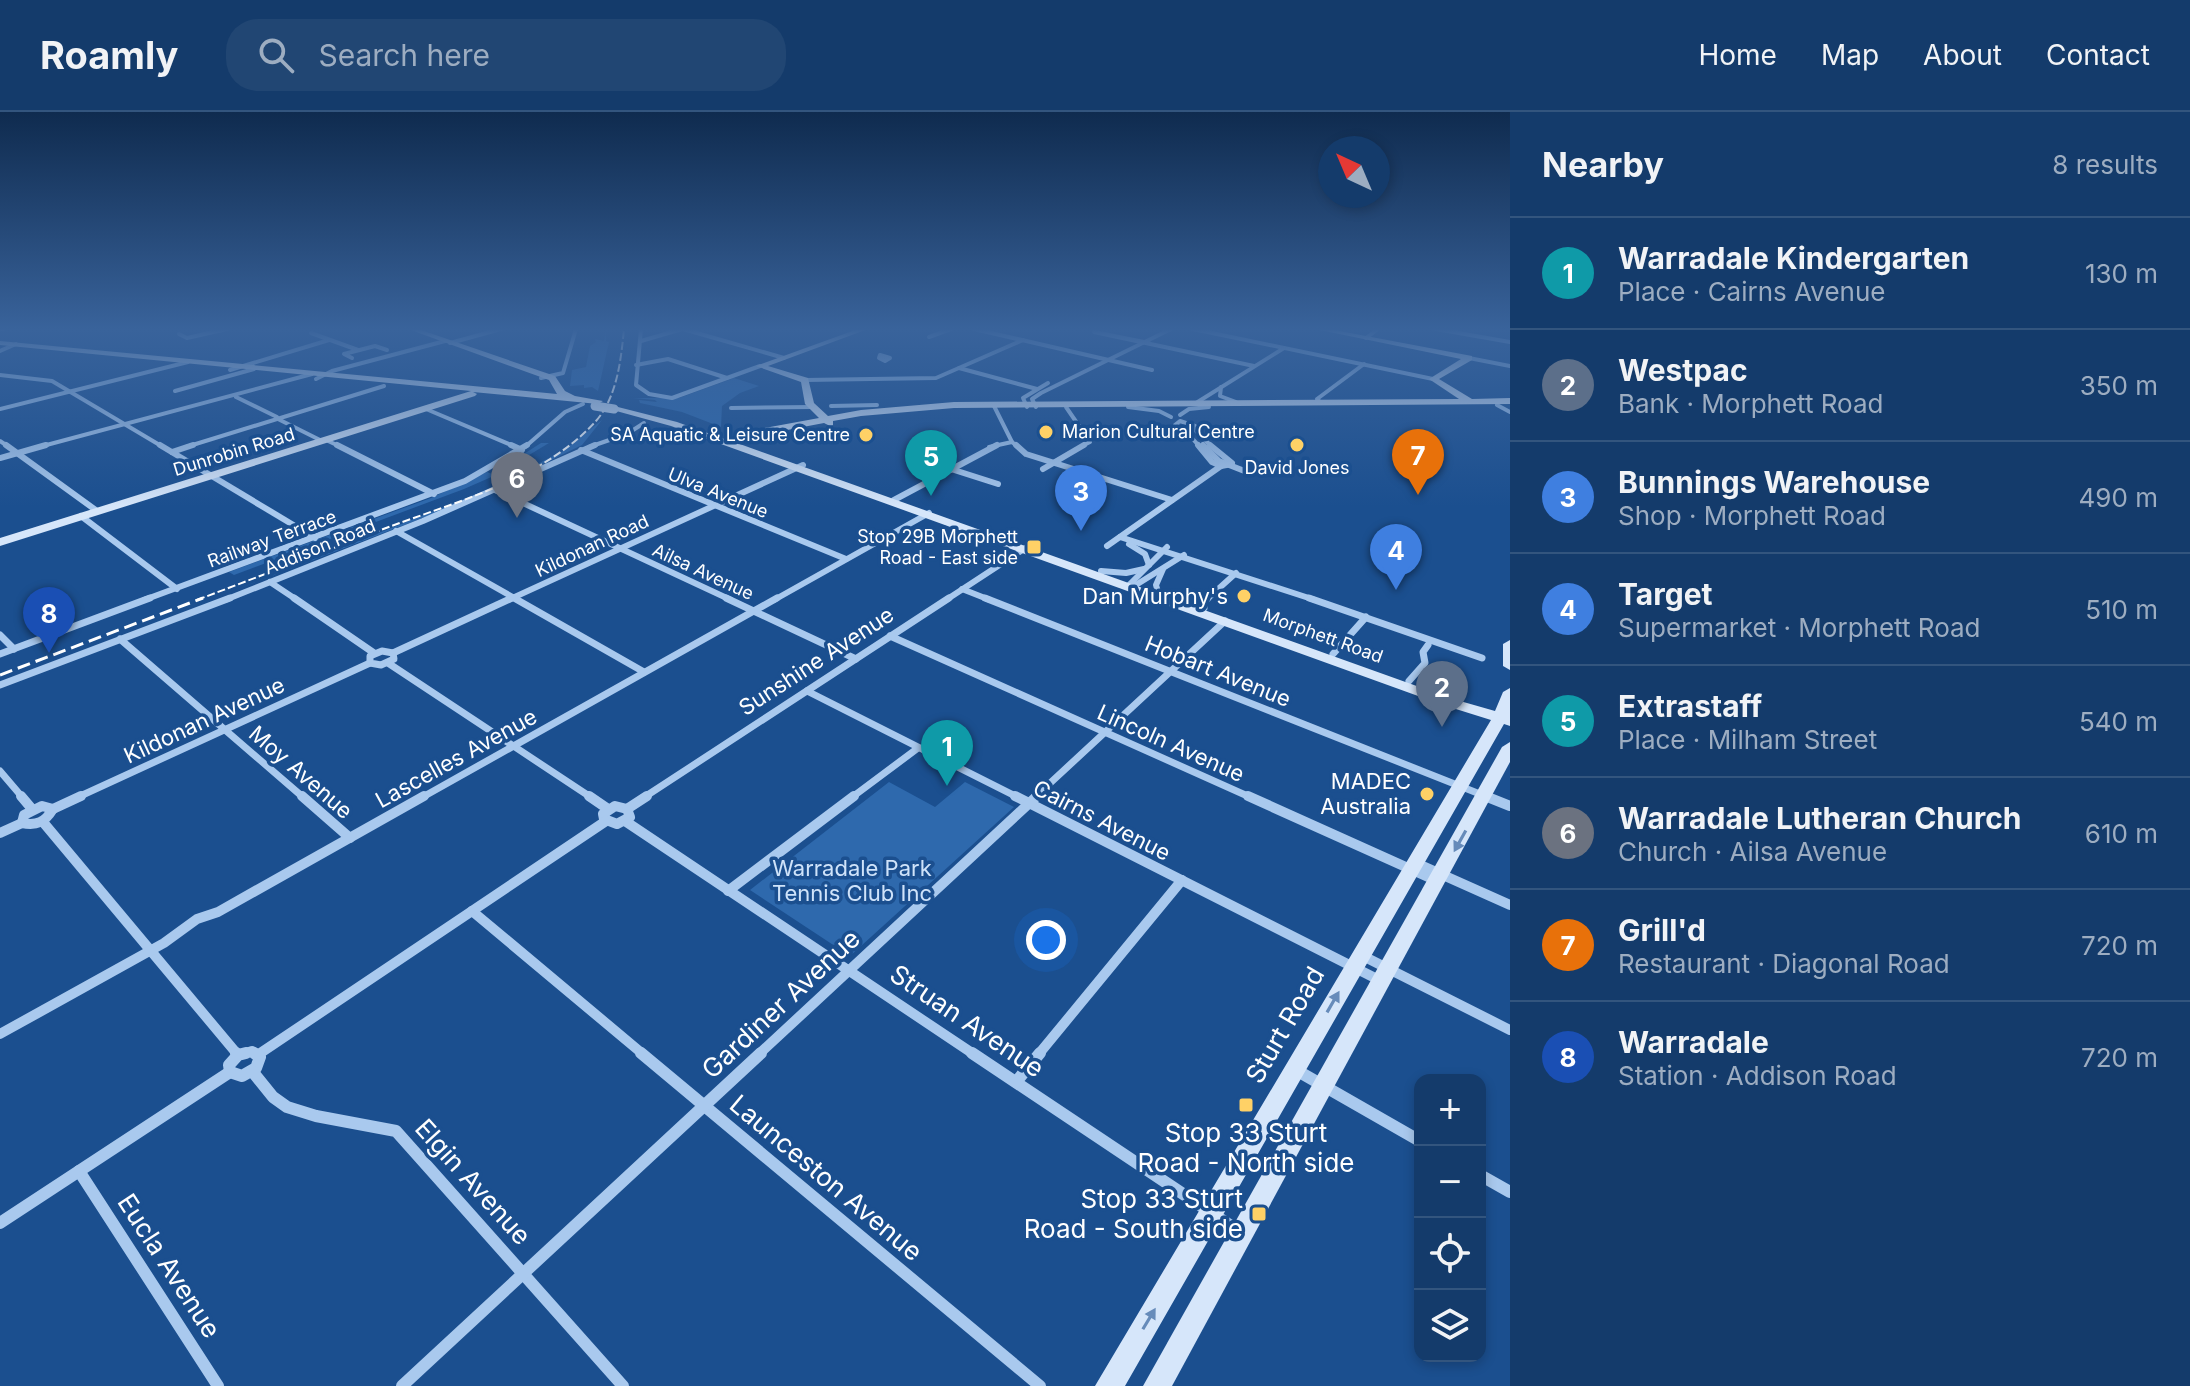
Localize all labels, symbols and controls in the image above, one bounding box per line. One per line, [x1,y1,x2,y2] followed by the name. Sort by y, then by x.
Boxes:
[226,19,786,91] search box
[40,32,178,78] text: Roamly
[254,33,298,77] icon: search
[318,37,490,73] text: Search here
[1698,38,1777,72] text: Home
[1821,38,1879,72] text: Map
[1923,38,2002,72] text: About
[2046,38,2150,72] text: Contact
[1318,136,1390,208] north arrow
[1542,144,1664,185] text: Nearby
[2052,149,2158,180] text: 8 results
[1618,240,1969,276] text: Warradale Kindergarten
[1562,258,1574,289] text: 1
[2085,258,2158,289] text: 130 m
[1618,276,1885,307] text: Place · Cairns Avenue
[1618,352,1748,388] text: Westpac
[1560,370,1576,401] text: 2
[2080,370,2158,401] text: 350 m
[1618,388,1883,419] text: Bank · Morphett Road
[1062,421,1255,442] place label: Marion Cultural Centre
[171,423,297,480] street label: Dunrobin Road
[1037,423,1055,441] marker: Marion Cultural Centre
[610,424,850,445] place label: SA Aquatic & Leisure Centre
[857,426,875,444] marker: SA Aquatic & Leisure Centre
[1392,429,1444,495] pin: 7
[905,430,957,496] pin: 5
[1288,436,1306,454] marker: David Jones
[491,452,543,518] pin: 6
[1244,457,1350,478] place label: David Jones
[665,463,771,522] street label: Ulva Avenue
[1618,464,1930,500] text: Bunnings Warehouse
[1055,465,1107,531] pin: 3
[1560,482,1576,513] text: 3
[2079,482,2158,513] text: 490 m
[1618,500,1886,531] text: Shop · Morphett Road
[205,505,339,572] street label: Railway Terrace
[532,510,652,581] street label: Kildonan Road
[261,515,379,578] street label: Addison Road
[1370,524,1422,590] pin: 4
[857,526,1018,568] place label: Stop 29B Morphett Road - East side
[1025,538,1043,556] marker: Stop 29B Morphett Road - East side
[649,539,757,604] street label: Ailsa Avenue
[1618,576,1713,612] text: Target
[1082,583,1228,609] place label: Dan Murphy's
[23,587,75,653] pin: 8
[1235,587,1253,605] marker: Dan Murphy's
[1559,594,1577,625] text: 4
[2085,594,2158,625] text: 510 m
[734,601,898,721] street label: Sunshine Avenue
[1260,604,1386,667] street label: Morphett Road
[1618,612,1981,643] text: Supermarket · Morphett Road
[1141,630,1295,712] street label: Hobart Avenue
[1416,661,1468,727] pin: 2
[120,671,288,769] street label: Kildonan Avenue
[1618,688,1762,724] text: Extrastaff
[1093,699,1249,787] street label: Lincoln Avenue
[371,703,541,813] street label: Lascelles Avenue
[1560,706,1576,737] text: 5
[2079,706,2158,737] text: 540 m
[244,720,358,824] street label: Moy Avenue
[921,720,973,786] pin: 1
[1618,724,1877,755] text: Place · Milham Street
[1320,768,1411,819] place label: MADEC Australia
[1029,774,1175,866] street label: Cairns Avenue
[1418,785,1436,803] marker: MADEC Australia
[1618,800,2022,836] text: Warradale Lutheran Church
[1560,818,1576,849] text: 6
[2085,818,2158,849] text: 610 m
[1454,830,1468,852] one-way arrow
[1618,836,1887,867] text: Church · Ailsa Avenue
[772,855,932,906] park label: Warradale Park Tennis Club Inc
[1618,912,1706,948] text: Grill'd
[1026,920,1066,960] your location
[695,923,866,1085] street label: Gardiner Avenue
[1560,930,1576,961] text: 7
[2081,930,2158,961] text: 720 m
[1618,948,1950,979] text: Restaurant · Diagonal Road
[884,958,1050,1083] street label: Struan Avenue
[1239,961,1330,1088] street label: Sturt Road
[1326,991,1340,1013] one-way arrow
[1618,1024,1769,1060] text: Warradale
[1560,1042,1576,1073] text: 8
[2081,1042,2158,1073] text: 720 m
[1618,1060,1897,1091] text: Station · Addison Road
[1414,1074,1486,1362] map controls
[1414,1074,1486,1146] button: +
[724,1088,929,1267] street label: Launceston Avenue
[1237,1096,1255,1114] marker: Stop 33 Sturt Road - North side
[409,1113,538,1251] street label: Elgin Avenue
[1138,1117,1354,1178] place label: Stop 33 Sturt Road - North side
[1414,1146,1486,1218] button: −
[1024,1183,1243,1244] place label: Stop 33 Sturt Road - South side
[111,1188,227,1344] street label: Eucla Avenue
[1250,1205,1268,1223] marker: Stop 33 Sturt Road - South side
[1414,1218,1486,1290] button: locate
[1414,1290,1486,1362] button: layers
[1142,1308,1156,1330] one-way arrow

